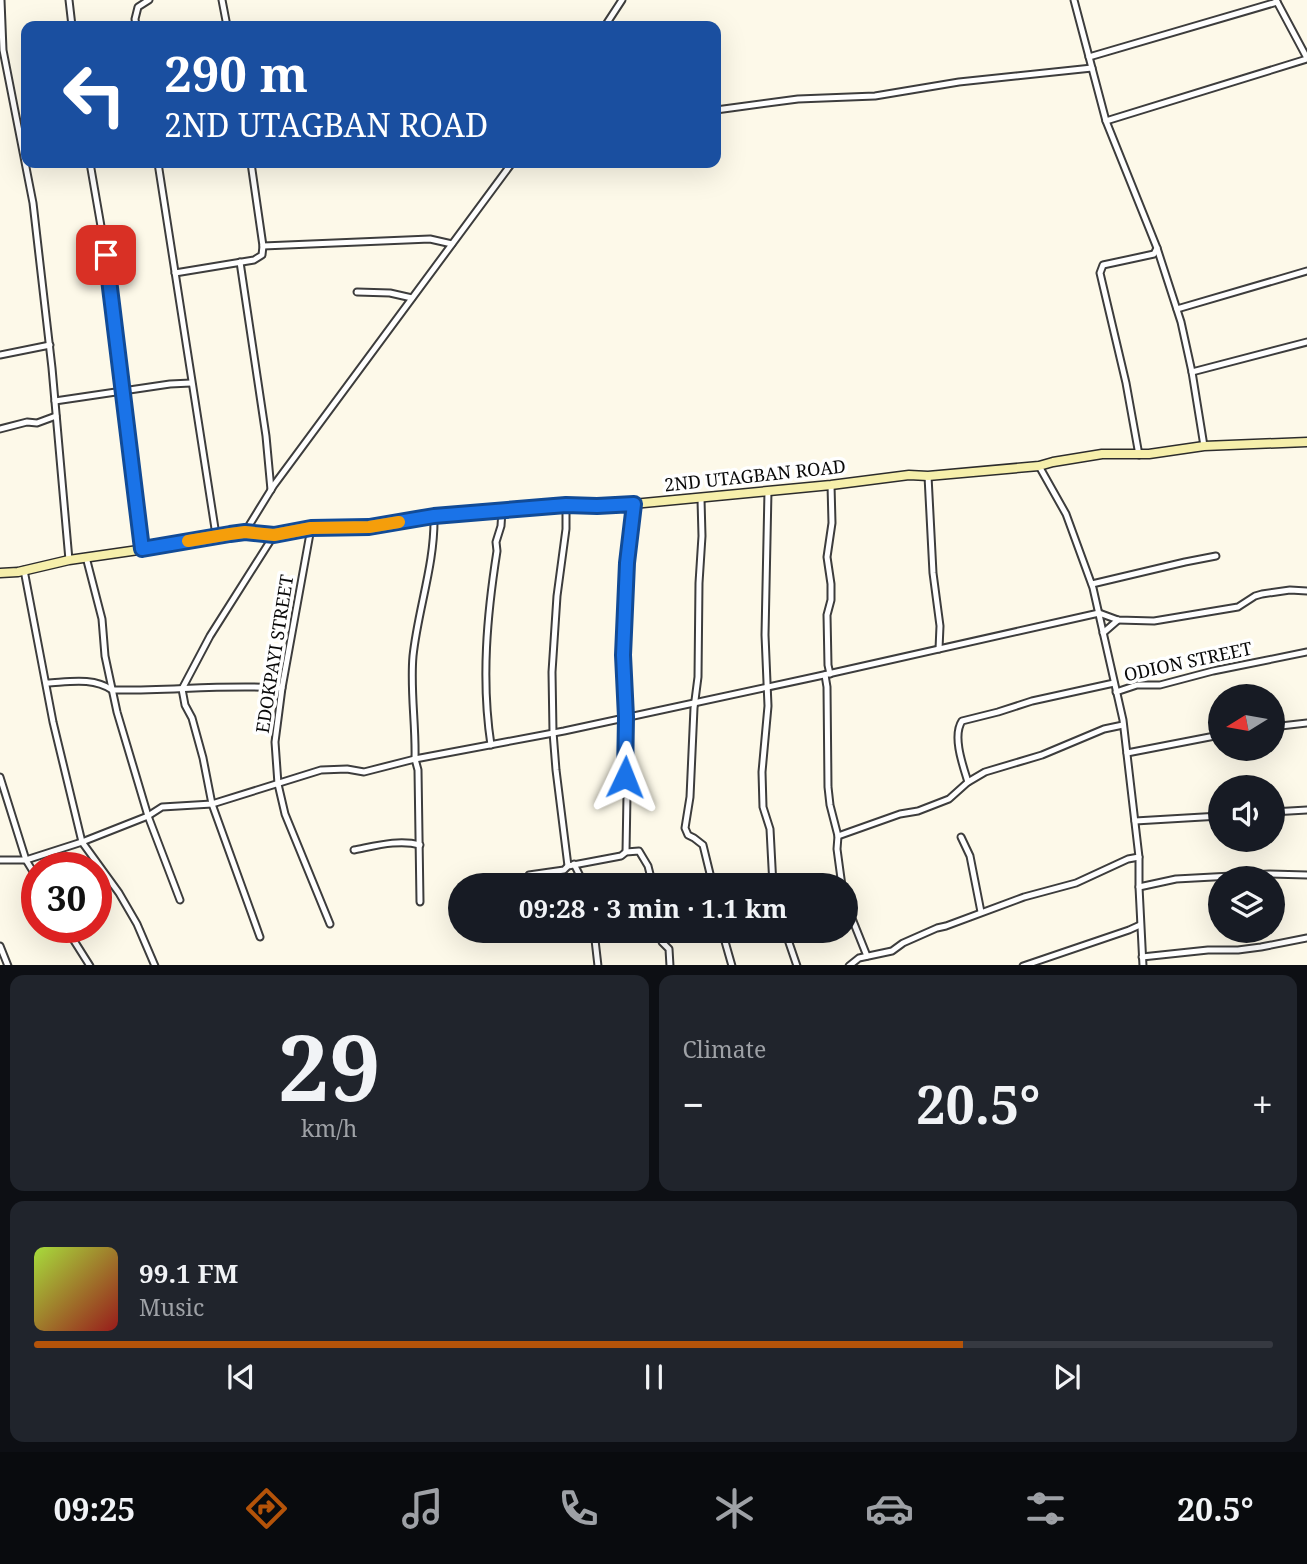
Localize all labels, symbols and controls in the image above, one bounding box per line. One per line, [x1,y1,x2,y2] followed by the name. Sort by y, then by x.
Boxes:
[164,40,308,106] text: 290 m
[49,49,140,140] icon: left
[164,103,488,146] text: 2ND UTAGBAN ROAD
[76,225,136,285] pin
[87,236,125,274] icon: arrive
[663,454,847,496] street label: 2ND UTAGBAN ROAD
[250,573,298,735] street label: EDOKPAYI STREET
[1121,636,1254,686] street label: ODION STREET
[1208,684,1284,761] north arrow
[1208,684,1285,943] map controls
[588,740,662,814] position arrow
[1208,775,1285,852] button: sound
[21,852,112,943] speed limit sign: 30
[1208,866,1285,943] button: layers
[519,890,787,926] text: 09:28 · 3 min · 1.1 km
[278,1004,381,1128] text: 29
[683,1033,766,1065] text: Climate
[916,1068,1040,1139] text: 20.5°
[683,1078,705,1130] text: −
[1252,1078,1273,1130] text: +
[301,1112,357,1144] text: km/h
[139,1255,238,1291] text: 99.1 FM
[139,1291,204,1323] text: Music
[222,1358,260,1396] icon: previous
[635,1358,673,1396] icon: pause
[1048,1358,1086,1396] icon: next
[242,1484,291,1533] icon: directions
[398,1484,447,1533] icon: music
[554,1484,603,1533] icon: phone
[710,1484,759,1533] icon: climate
[865,1484,914,1533] icon: car
[1021,1484,1070,1533] icon: filters
[53,1487,135,1530] text: 09:25
[1177,1487,1253,1530] text: 20.5°

